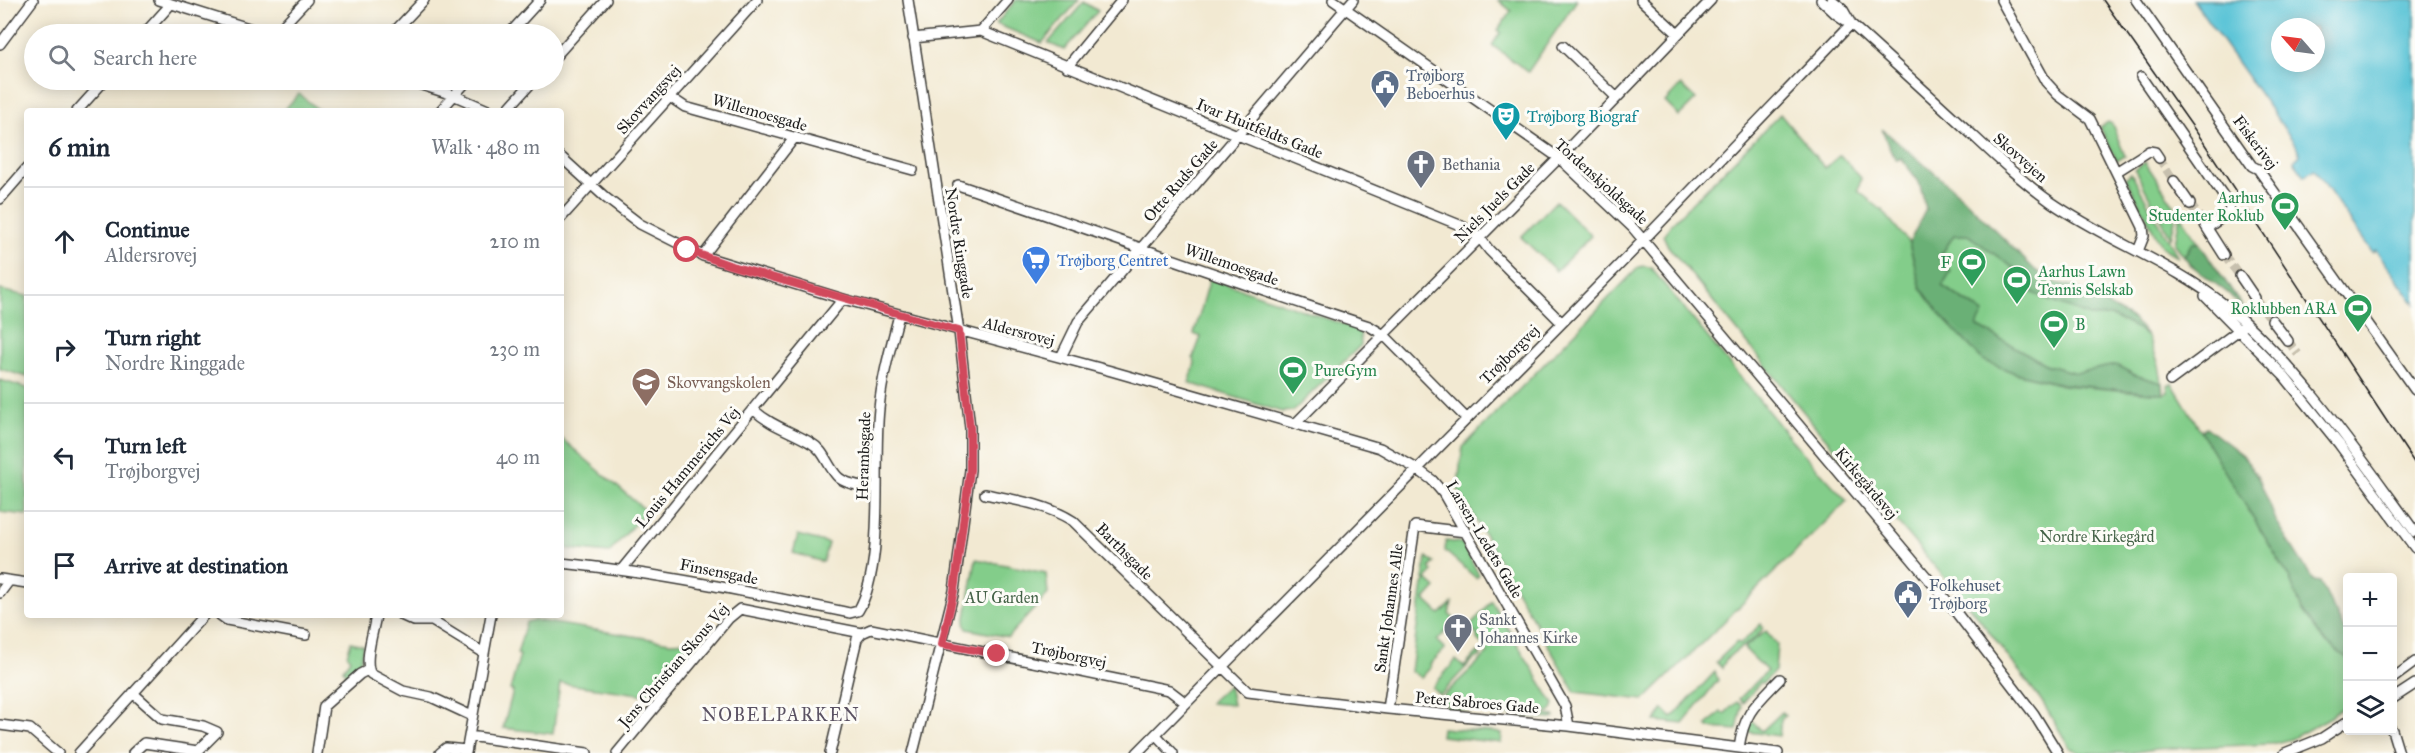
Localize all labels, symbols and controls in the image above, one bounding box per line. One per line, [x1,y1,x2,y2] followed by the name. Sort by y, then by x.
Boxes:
[2271,18,2325,72] north arrow
[24,24,564,90] search box
[45,41,78,74] icon: search
[93,44,197,71] text: Search here
[612,61,685,139] street label: Skovvangsvej
[1406,66,1475,103] place label: Trøjborg Beboerhus
[1369,68,1401,110] public building icon: Trøjborg Beboerhus
[710,90,810,136] street label: Willemoesgade
[1194,94,1326,163] street label: Ivar Huitfeldts Gade
[1490,100,1522,142] theatre icon: Trøjborg Biograf
[1527,107,1640,127] place label: Trøjborg Biograf
[2229,111,2282,173] street label: Fiskerivej
[1990,129,2052,186] street label: Skovvejen
[48,131,110,163] text: 6 min
[1550,134,1653,229] street label: Tordenskjoldsgade
[431,135,540,159] text: Walk · 480 m
[1139,135,1222,226] street label: Otte Ruds Gade
[1405,148,1437,190] church icon: Bethania
[1442,155,1501,174] place label: Bethania
[1450,158,1540,247] street label: Niels Juels Gade
[940,186,978,300] street label: Nordre Ringgade
[2148,188,2264,225] place label: Aarhus Studenter Roklub
[2269,190,2301,232] sports icon: Aarhus Studenter Roklub
[105,216,190,243] text: Continue
[48,225,81,258] icon: ahead
[490,229,540,253] text: 210 m
[673,236,699,262] route start
[1182,240,1281,290] street label: Willemoesgade
[105,243,197,267] text: Aldersrovej
[1020,244,1052,286] supermarket icon: Trøjborg Centret
[1956,246,1988,288] sports icon: F
[1057,251,1169,271] place label: Trøjborg Centret
[1941,253,1952,272] place label: F
[2037,262,2133,299] place label: Aarhus Lawn Tennis Selskab
[2001,264,2033,306] sports icon: Aarhus Lawn Tennis Selskab
[2342,292,2374,334] sports icon: Roklubben ARA
[2230,299,2337,318] place label: Roklubben ARA
[2038,308,2070,350] sports icon: B
[980,313,1057,350] street label: Aldersrovej
[2075,315,2086,334] place label: B
[1476,321,1544,389] street label: Trøjborgvej
[105,324,201,351] text: Turn right
[48,333,81,366] icon: right
[489,337,540,361] text: 230 m
[105,351,245,375] text: Nordre Ringgade
[1277,354,1309,396] sports icon: PureGym
[1314,361,1377,380] place label: PureGym
[630,366,662,408] school or university icon: Skovvangskolen
[667,373,771,393] place label: Skovvangskolen
[631,403,744,532] street label: Louis Hammerichs Vej
[852,411,876,501] street label: Herambsgade
[105,432,187,459] text: Turn left
[48,441,81,474] icon: left
[1830,444,1902,524] street label: Kirkegårdsvej
[496,445,540,469] text: 40 m
[105,459,200,483] text: Trøjborgvej
[1442,477,1527,602] street label: Larsen-Ledets Gade
[1092,519,1157,585] street label: Barthsgade
[2039,527,2155,547] park label: Nordre Kirkegård
[1370,542,1408,674] street label: Sankt Johannes Alle
[48,549,81,582] icon: arrive
[105,552,288,579] text: Arrive at destination
[678,555,760,589] street label: Finsensgade
[2343,573,2397,735] map controls
[2343,573,2397,627] button: +
[1929,576,2001,614] place label: Folkehuset Trøjborg
[1892,578,1924,620] public building icon: Folkehuset Trøjborg
[964,588,1039,607] park label: AU Garden
[613,599,733,734] street label: Jens Christian Skous Vej
[1477,610,1578,648] place label: Sankt Johannes Kirke
[1442,612,1474,654] church icon: Sankt Johannes Kirke
[2343,627,2397,681] button: −
[1029,637,1108,673] street label: Trøjborgvej
[983,640,1009,666] route end
[2343,681,2397,735] button: layers
[1414,688,1540,717] street label: Peter Sabroes Gade
[702,704,860,726] district label: NOBELPARKEN

